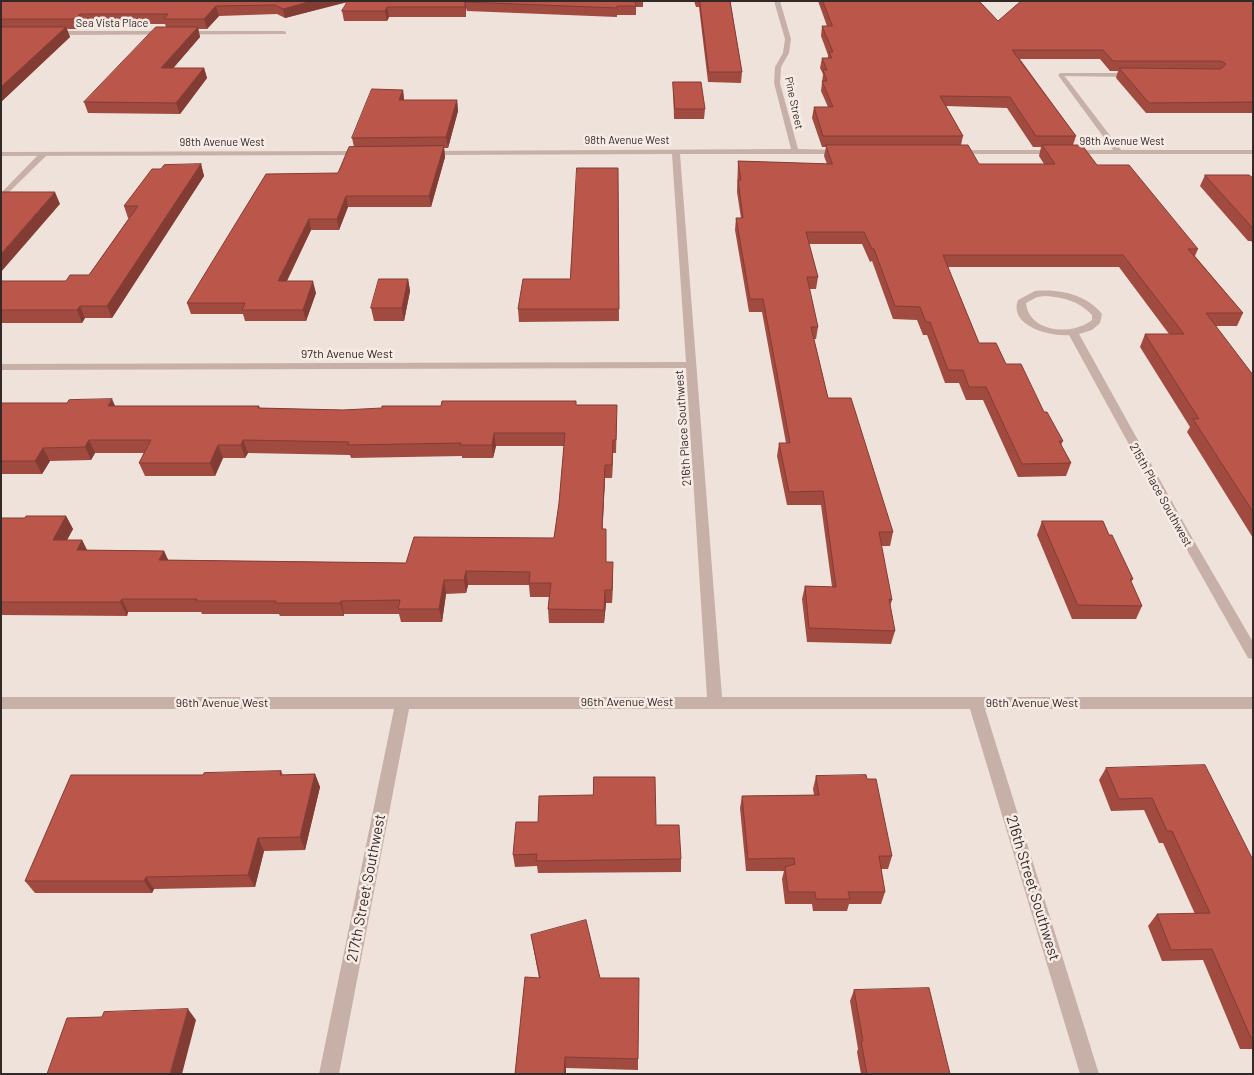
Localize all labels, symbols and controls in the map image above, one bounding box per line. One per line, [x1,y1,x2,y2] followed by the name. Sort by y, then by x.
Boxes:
[76,16,148,30] street label: Sea Vista Place
[782,76,806,130] street label: Pine Street
[585,133,669,147] street label: 98th Avenue West
[1080,134,1164,148] street label: 98th Avenue West
[180,135,264,149] street label: 98th Avenue West
[301,347,393,361] street label: 97th Avenue West
[672,369,694,487] street label: 216th Place Southwest
[1126,441,1196,549] street label: 215th Place Southwest
[581,695,673,709] street label: 96th Avenue West
[176,696,268,710] street label: 96th Avenue West
[986,696,1078,710] street label: 96th Avenue West
[343,813,389,963] street label: 217th Street Southwest
[1002,813,1064,963] street label: 216th Street Southwest

